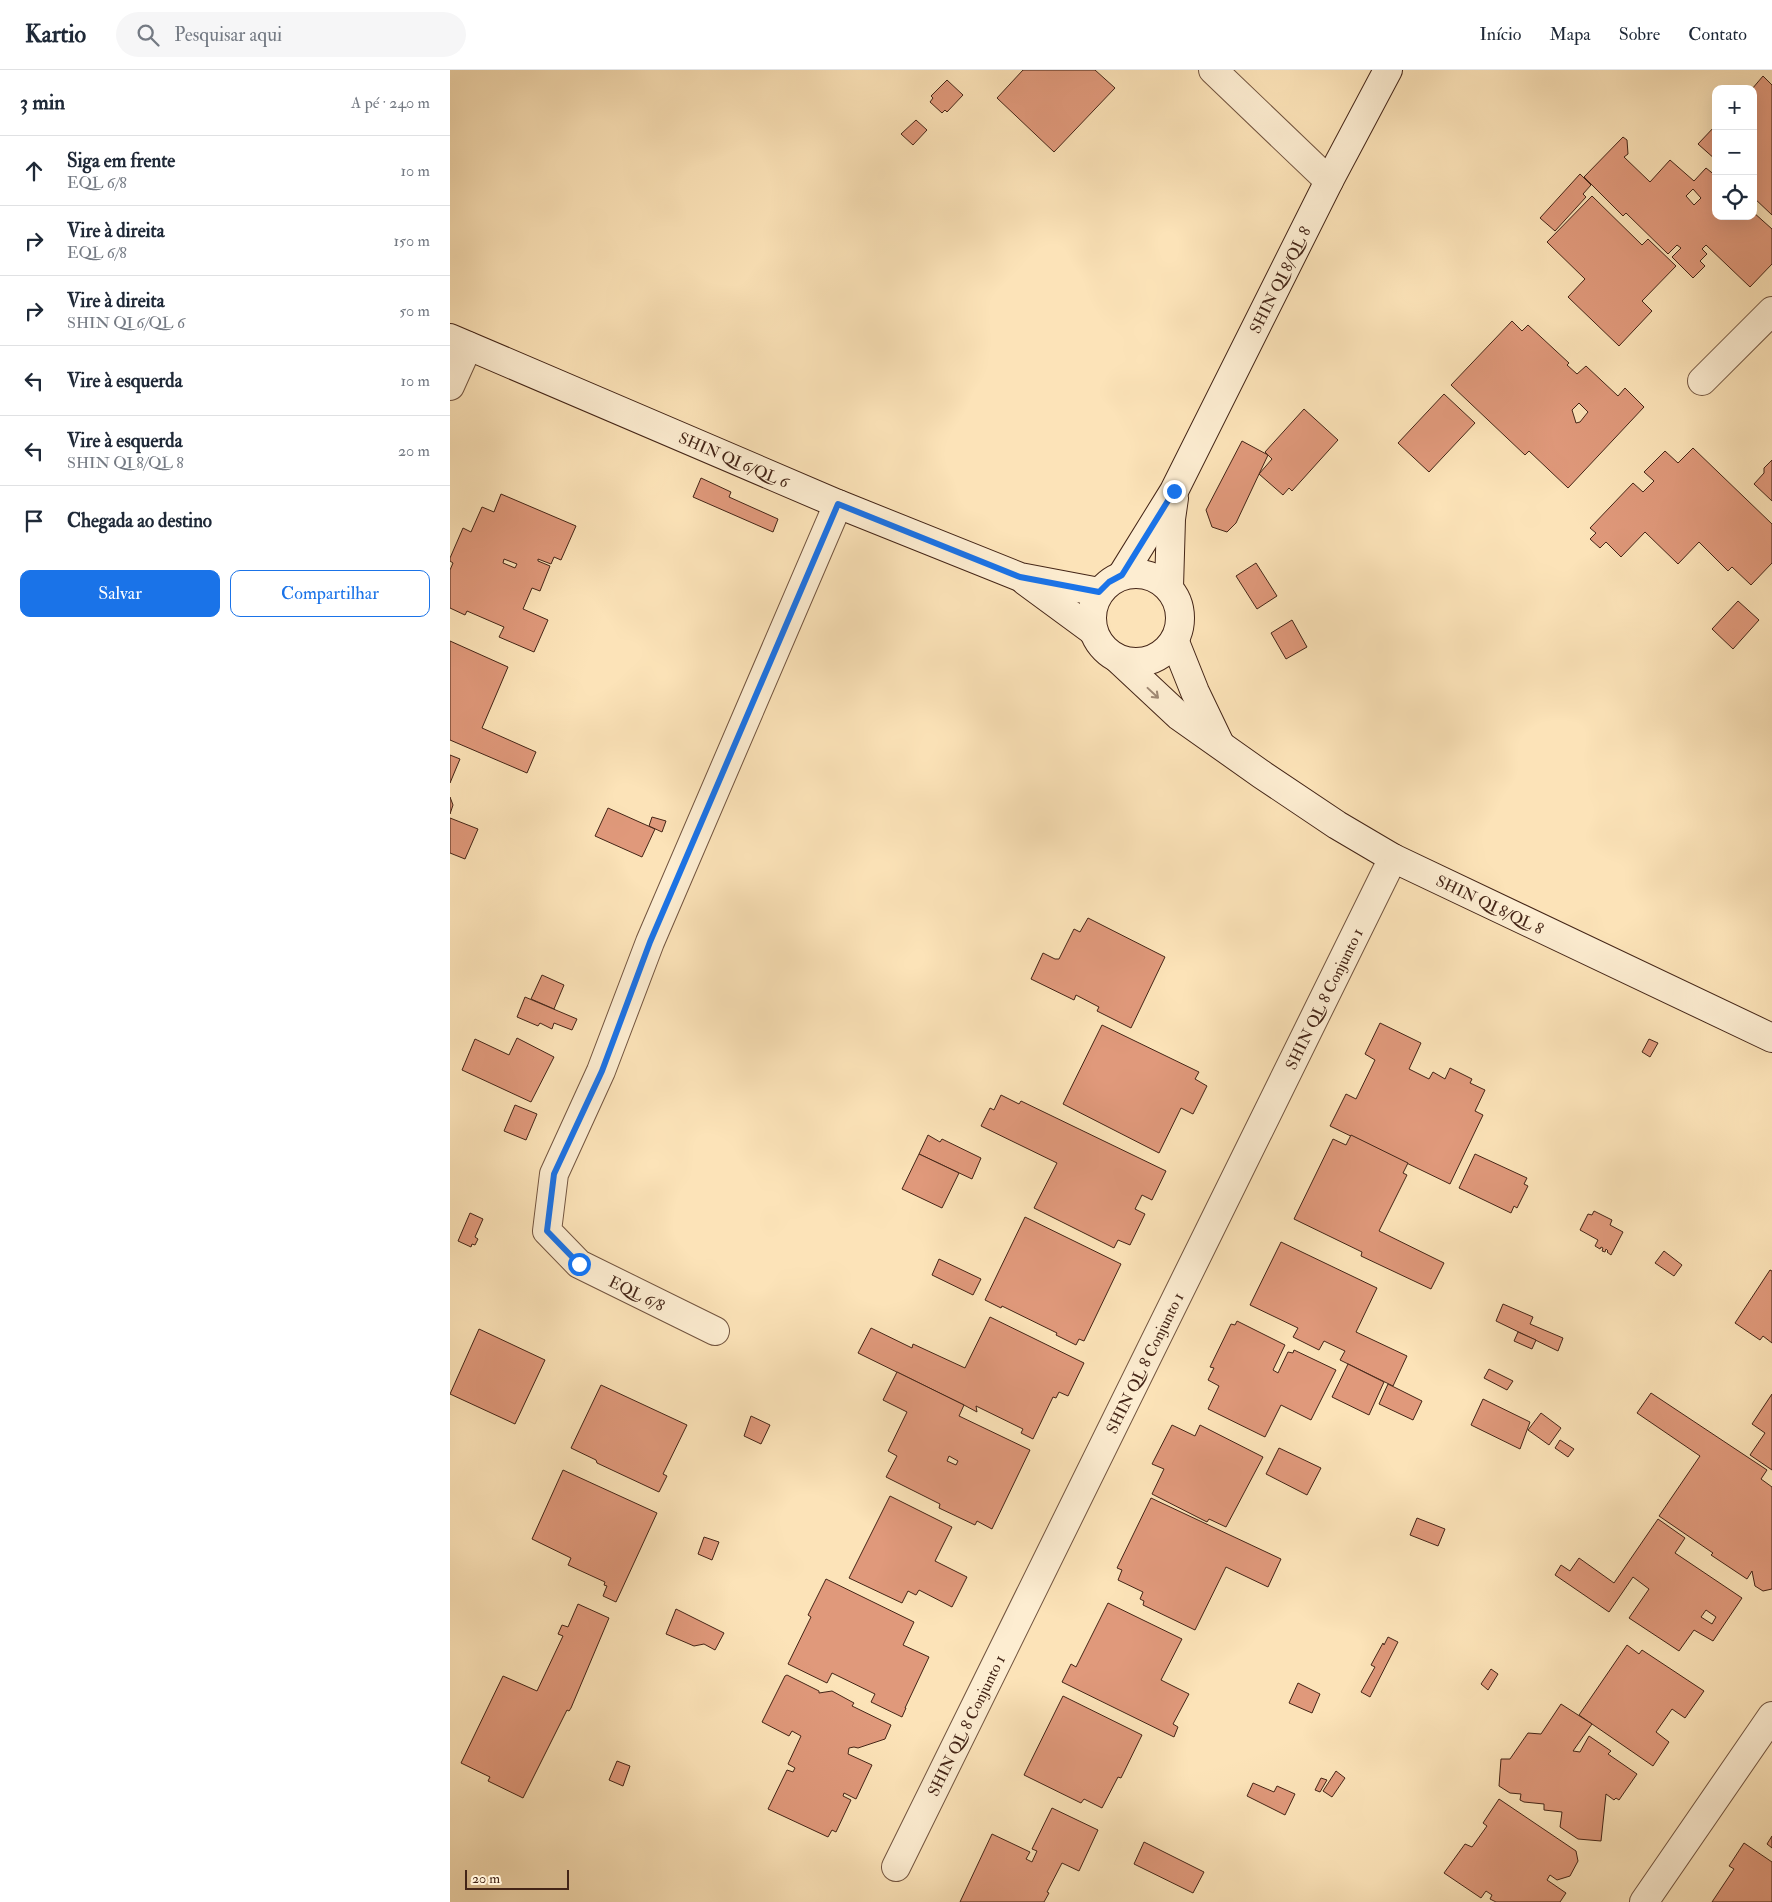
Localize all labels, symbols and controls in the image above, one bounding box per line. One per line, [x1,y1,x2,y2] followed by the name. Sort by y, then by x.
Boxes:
[116,12,466,57] search box
[25,19,86,50] text: Kartio
[134,21,162,49] icon: search
[174,23,282,47] text: Pesquisar aqui
[1480,23,1521,46] text: Início
[1549,23,1591,46] text: Mapa
[1619,23,1660,46] text: Sobre
[1688,23,1747,46] text: Contato
[1712,85,1757,220] map controls
[1712,85,1757,130] button: +
[20,89,65,116] text: 3 min
[351,93,430,113] text: A pé · 240 m
[1712,130,1757,175] button: −
[67,149,175,173] text: Siga em frente
[20,157,48,185] icon: ahead
[400,161,430,181] text: 10 m
[67,173,127,193] text: EQL 6/8
[1712,175,1757,220] button: locate
[67,219,164,243] text: Vire à direita
[1245,223,1316,337] street label: SHIN QI 8/QL 8
[20,227,48,255] icon: right
[393,231,430,251] text: 150 m
[67,243,127,263] text: EQL 6/8
[67,289,164,313] text: Vire à direita
[20,297,48,325] icon: right
[399,301,430,321] text: 50 m
[67,313,185,333] text: SHIN QI 6/QL 6
[20,367,48,395] icon: left
[67,369,182,393] text: Vire à esquerda
[400,371,430,391] text: 10 m
[676,428,793,493] street label: SHIN QI 6/QL 6
[67,429,182,453] text: Vire à esquerda
[20,437,48,465] icon: left
[398,441,430,461] text: 20 m
[67,453,184,473] text: SHIN QI 8/QL 8
[1163,480,1186,503] route end
[20,507,48,535] icon: arrive
[67,509,212,533] text: Chegada ao destino
[20,570,220,617] button: Salvar
[230,570,430,617] button: Compartilhar
[1146,687,1159,699] one-way arrow
[1433,871,1547,939] street label: SHIN QI 8/QL 8
[1281,925,1368,1073] street label: SHIN QL 8 Conjunto 1
[568,1253,591,1276] route start
[605,1272,668,1316] street label: EQL 6/8
[1102,1289,1188,1437] street label: SHIN QL 8 Conjunto 1
[923,1652,1010,1800] street label: SHIN QL 8 Conjunto 1
[465,1867,569,1890] scale bar
[472,1870,500,1887] text: 20 m

